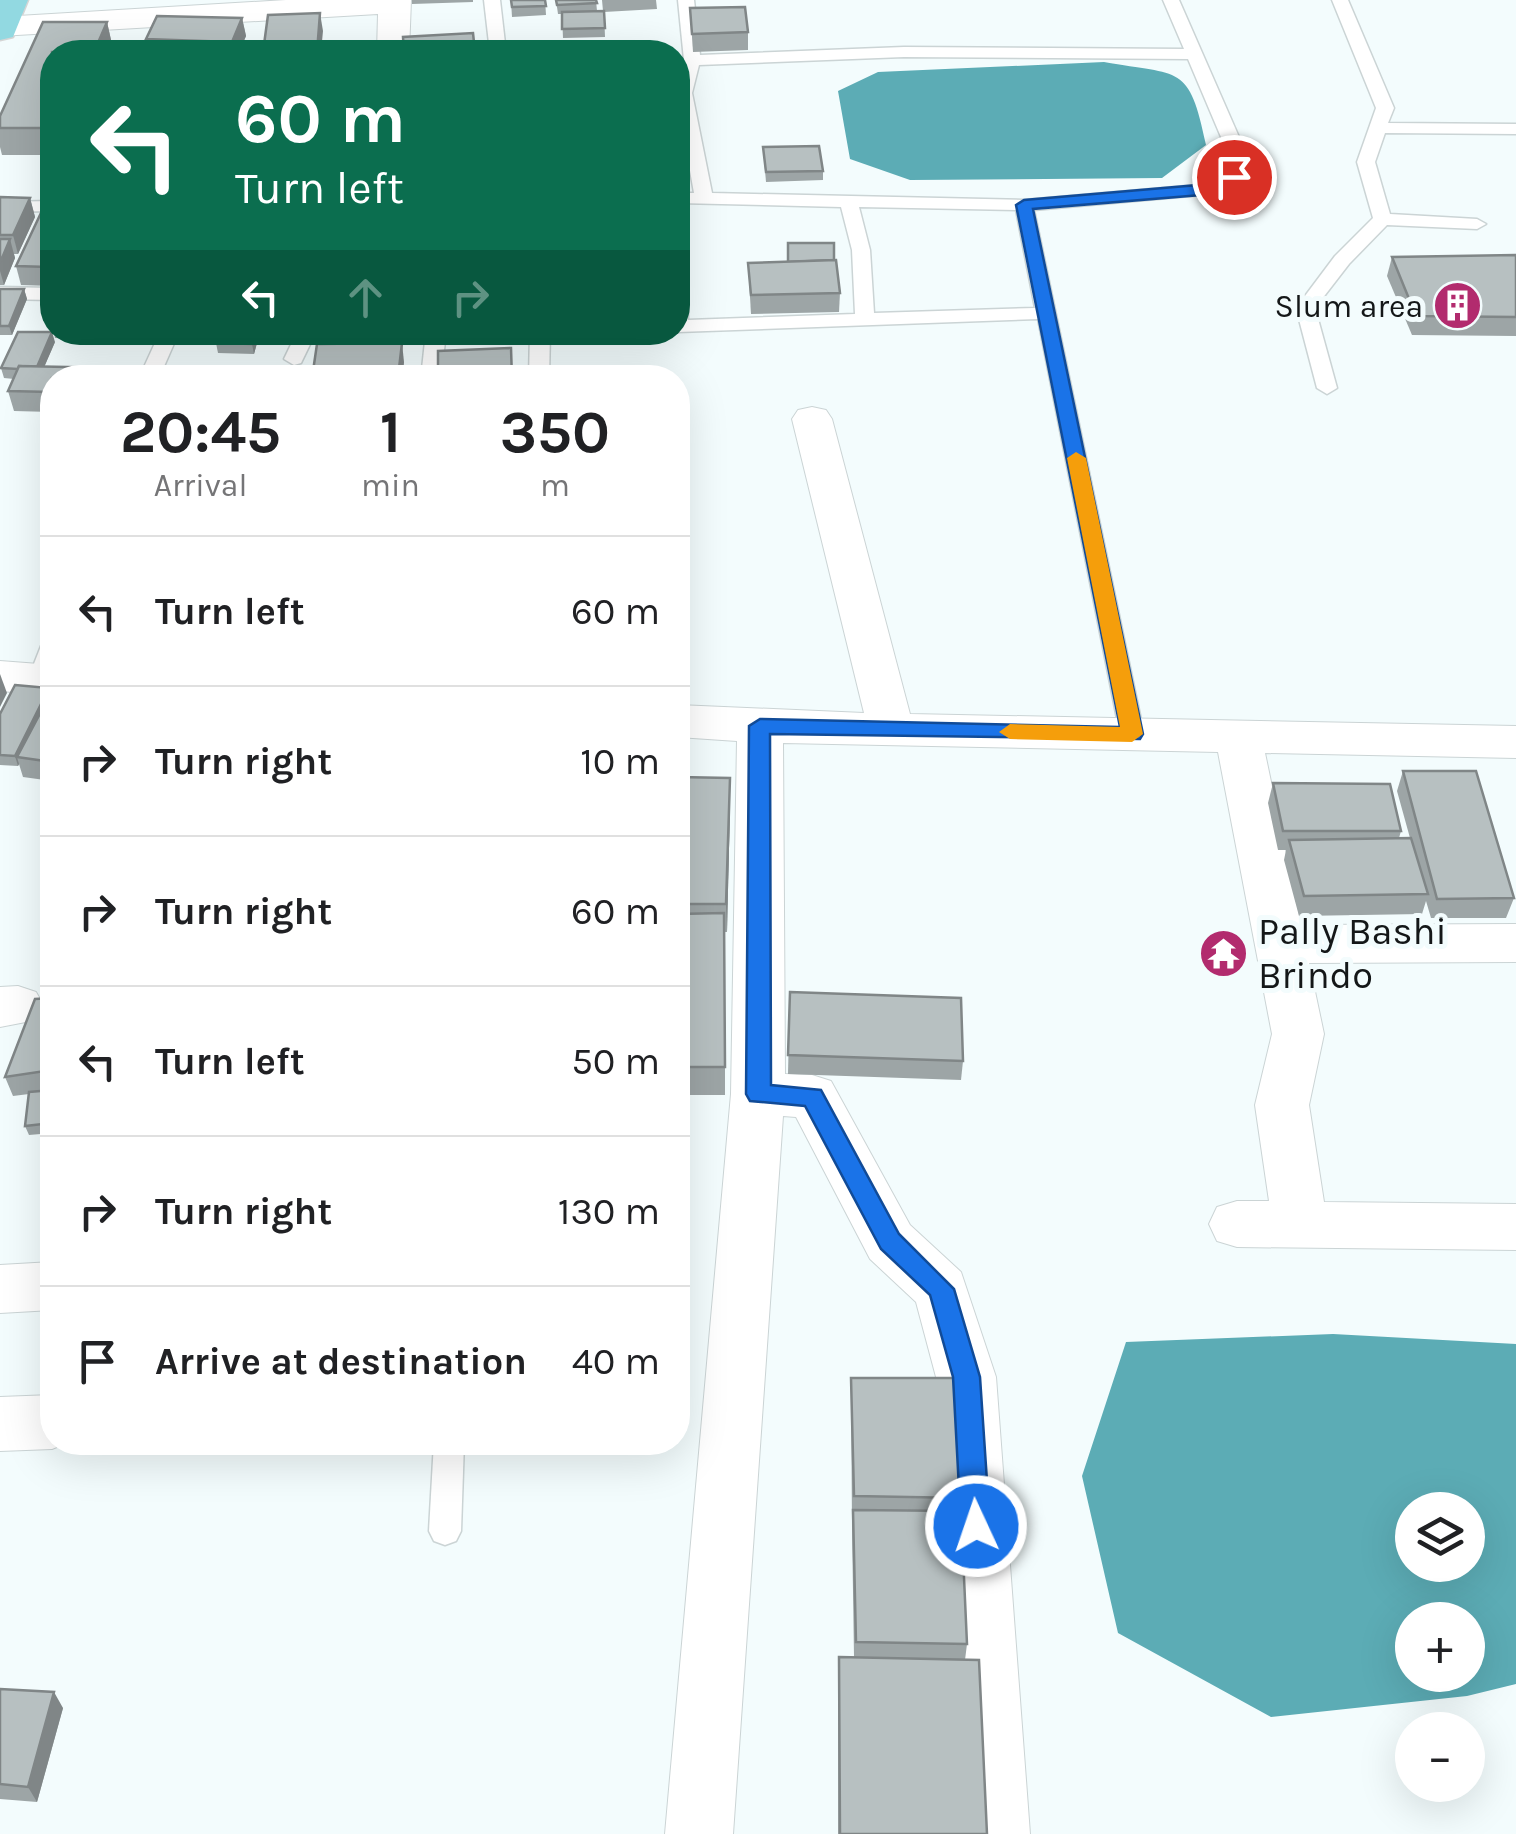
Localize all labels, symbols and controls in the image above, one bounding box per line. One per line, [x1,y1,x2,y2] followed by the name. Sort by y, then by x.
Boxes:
[235,78,406,160] text: 60 m
[70,80,200,210] icon: left
[1192,135,1277,220] pin
[1207,150,1262,205] icon: arrive
[235,162,404,214] text: Turn left
[233,270,288,325] icon: left
[338,270,393,325] icon: ahead
[443,270,498,325] icon: right
[1432,280,1484,332] building icon: Slum area
[1275,288,1423,325] place label: Slum area
[120,397,281,467] text: 20:45
[380,397,401,467] text: 1
[500,397,610,467] text: 350
[154,467,247,504] text: Arrival
[361,467,420,504] text: min
[540,467,570,504] text: m
[70,584,125,639] icon: left
[155,589,305,634] text: Turn left
[571,589,660,634] text: 60 m
[70,734,125,789] icon: right
[155,739,332,784] text: Turn right
[580,739,660,784] text: 10 m
[70,884,125,939] icon: right
[155,889,332,934] text: Turn right
[571,889,660,934] text: 60 m
[1258,909,1447,998] place label: Pally Bashi Brindo
[1197,927,1249,979] temple icon: Pally Bashi Brindo
[70,1034,125,1089] icon: left
[155,1039,305,1084] text: Turn left
[571,1039,660,1084] text: 50 m
[70,1184,125,1239] icon: right
[155,1189,332,1234] text: Turn right
[558,1189,660,1234] text: 130 m
[70,1334,125,1389] icon: arrive
[155,1339,527,1384] text: Arrive at destination
[572,1339,660,1384] text: 40 m
[924,1474,1028,1578] position arrow
[1395,1492,1485,1802] map controls
[1395,1492,1485,1582] button: layers
[1395,1602,1485,1692] button: +
[1395,1712,1485,1802] button: −

